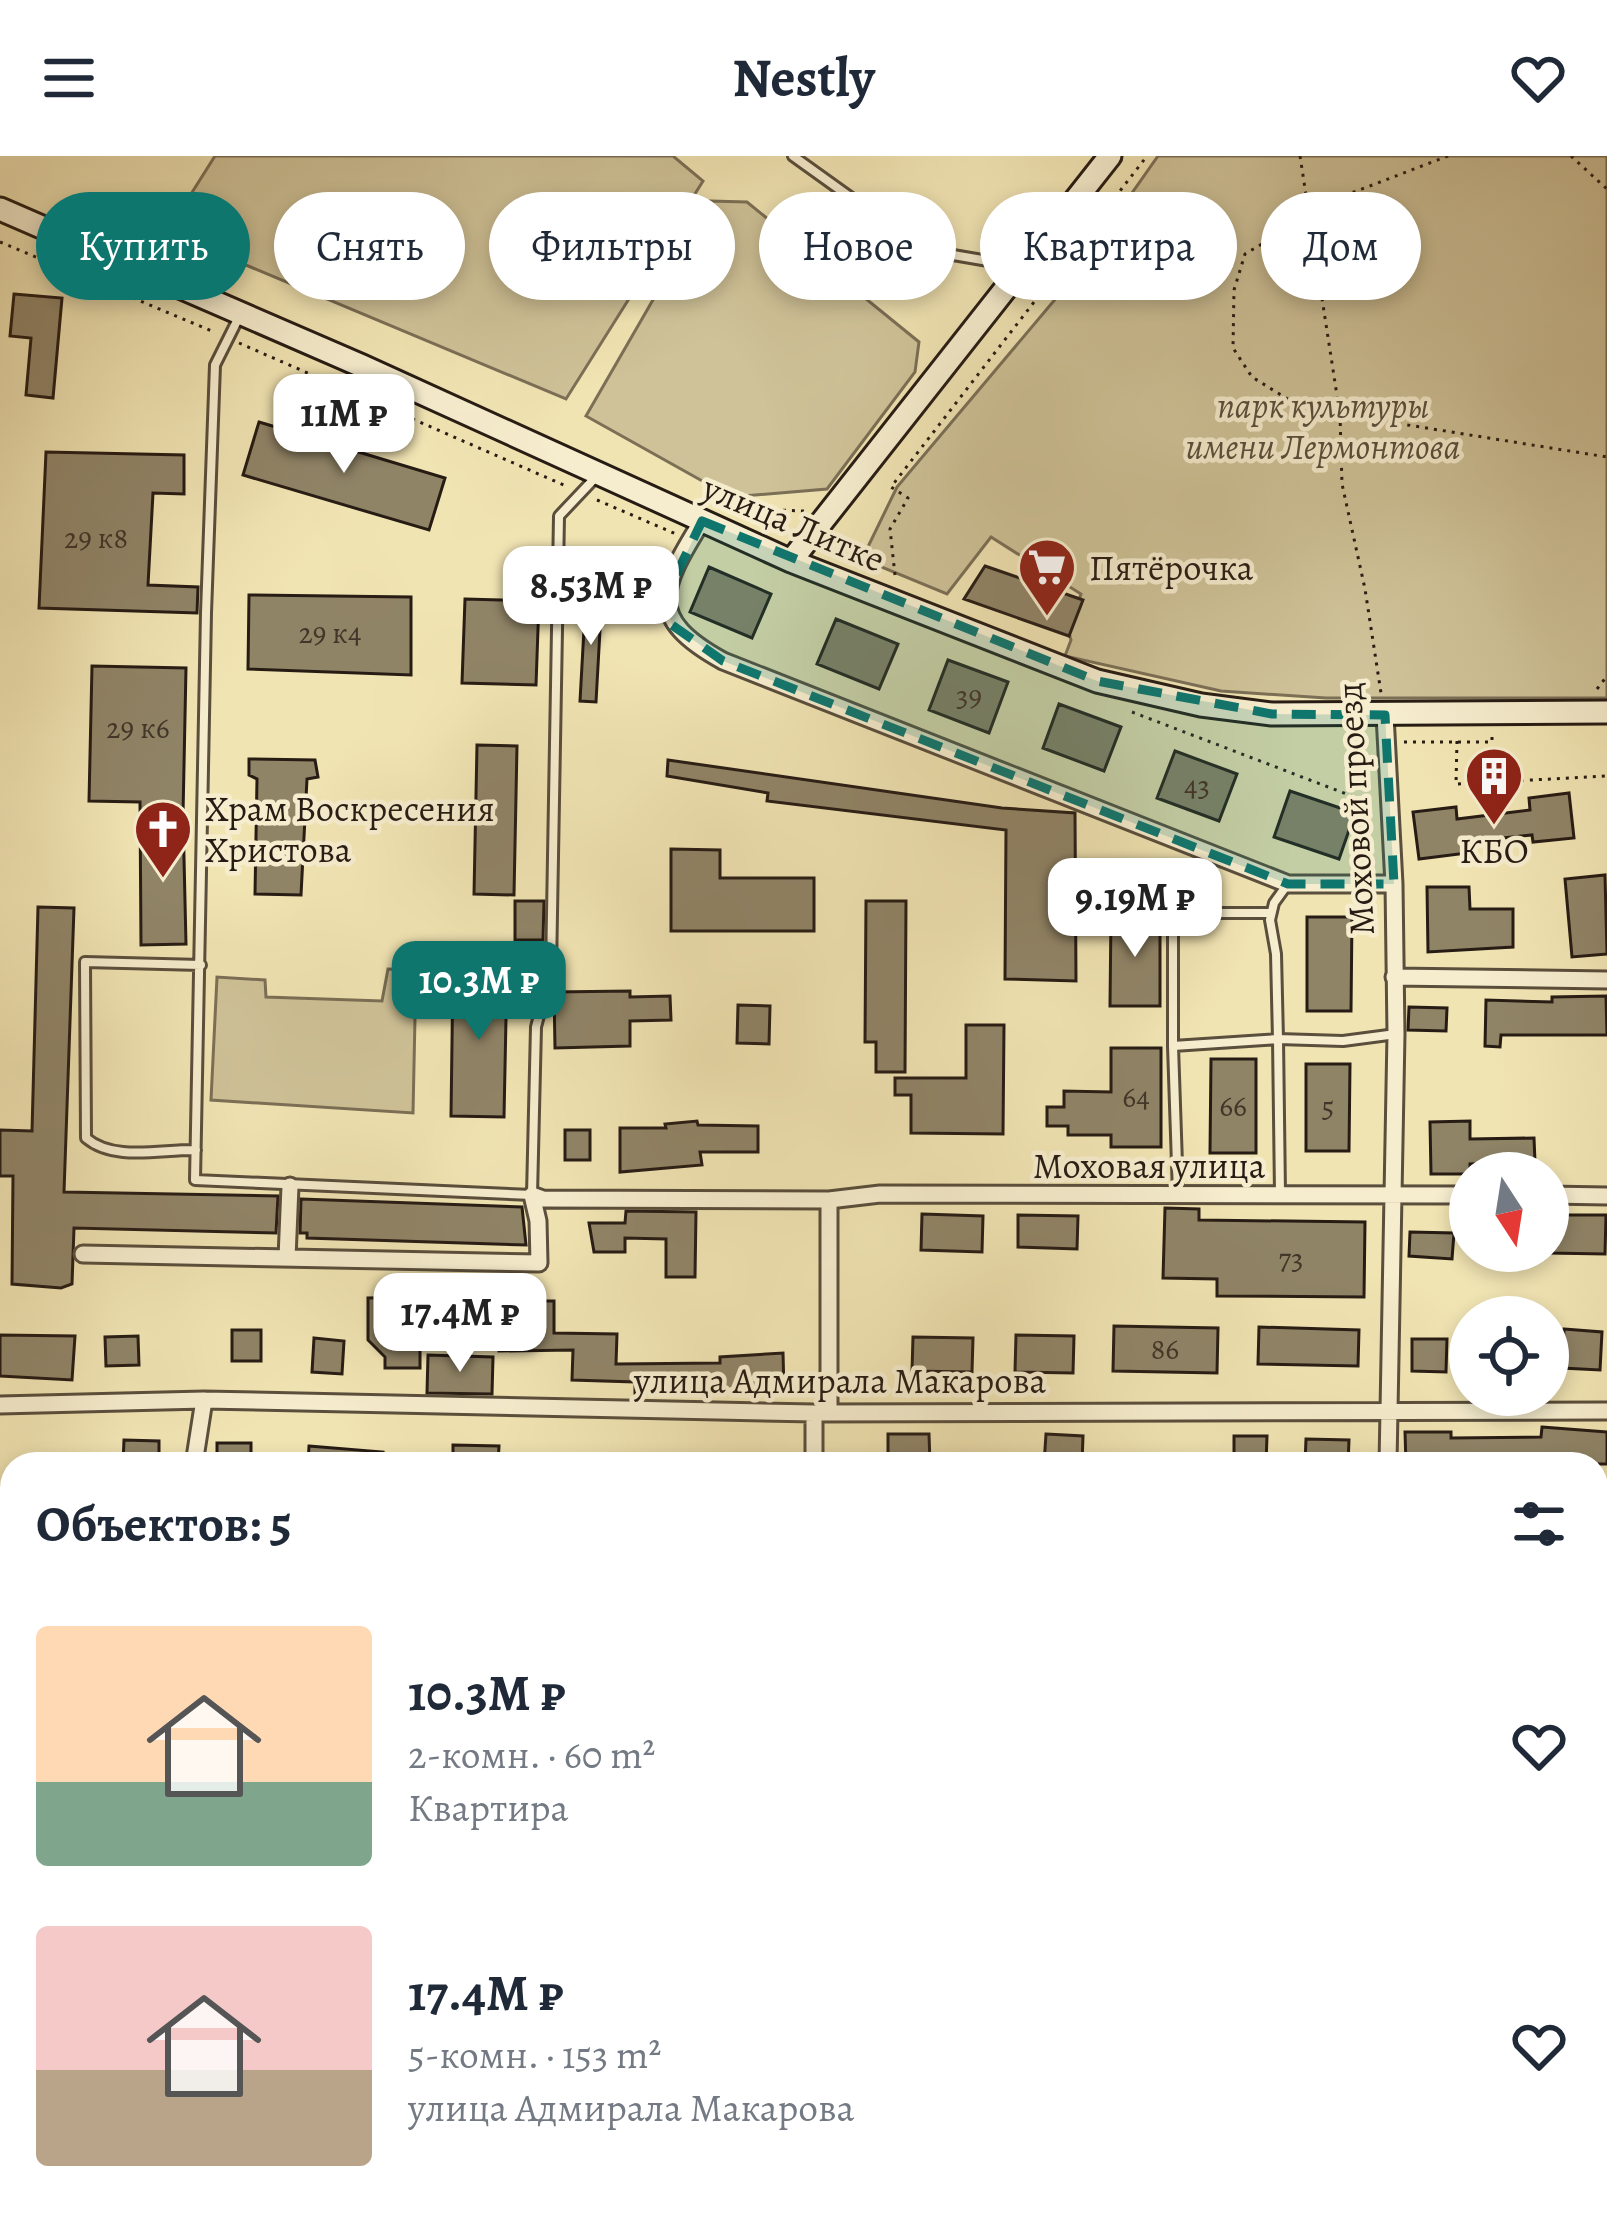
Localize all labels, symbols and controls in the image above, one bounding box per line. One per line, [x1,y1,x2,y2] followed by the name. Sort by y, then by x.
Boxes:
[732,41,875,115] text: Nestly
[36,45,102,111] icon: menu
[1505,45,1571,111] icon: heart
[36,192,250,300] chip: Купить
[274,192,465,300] chip: Снять
[489,192,735,300] chip: Фильтры
[759,192,956,300] chip: Новое
[980,192,1237,300] chip: Квартира
[1261,192,1421,300] chip: Дом
[260,374,428,476] pin: 11M ₽
[1186,381,1460,471] park label: парк культуры имени Лермонтова
[300,386,388,439] text: 11M ₽
[694,462,893,583] street label: улица Литке
[64,518,128,558] house number: 29 к8
[1016,536,1078,618] supermarket icon: Пятёрочка
[1089,543,1254,592] place label: Пятёрочка
[480,546,702,648] pin: 8.53M ₽
[530,558,652,611] text: 8.53M ₽
[299,613,362,653] house number: 29 к4
[956,676,982,716] house number: 39
[1324,681,1386,937] street label: Моховой проезд
[106,708,170,748] house number: 29 к6
[1463,745,1525,827] building icon: КБО
[1184,766,1210,806] house number: 43
[205,784,495,874] place label: Храм Воскресения Христова
[132,798,194,880] church icon: Храм Воскресения Христова
[1459,826,1529,875] place label: КБО
[1024,858,1246,960] pin: 9.19M ₽
[1075,870,1195,923] text: 9.19M ₽
[368,941,590,1043] pin: 10.3M ₽
[419,953,539,1006] text: 10.3M ₽
[1122,1077,1150,1117] house number: 64
[1219,1086,1247,1126] house number: 66
[1322,1087,1334,1127] house number: 5
[1033,1141,1266,1190] street label: Моховая улица
[1449,1152,1569,1272] north arrow
[1449,1152,1569,1416] map controls
[1278,1239,1304,1279] house number: 73
[349,1273,571,1375] pin: 17.4M ₽
[400,1285,520,1338] text: 17.4M ₽
[1449,1296,1569,1416] button: locate
[1151,1329,1179,1369] house number: 86
[633,1356,1047,1405] street label: улица Адмирала Макарова
[36,1489,292,1559] text: Объектов: 5
[1506,1491,1572,1557] icon: filters
[408,1658,566,1728] text: 10.3M ₽
[132,1674,276,1818] icon: home
[1506,1713,1572,1779] icon: heart
[408,1728,655,1781] text: 2-комн. · 60 m²
[408,1781,569,1834] text: Квартира
[408,1958,564,2028] text: 17.4M ₽
[132,1974,276,2118] icon: home
[1506,2013,1572,2079] icon: heart
[408,2028,661,2081] text: 5-комн. · 153 m²
[408,2081,855,2134] text: улица Адмирала Макарова

